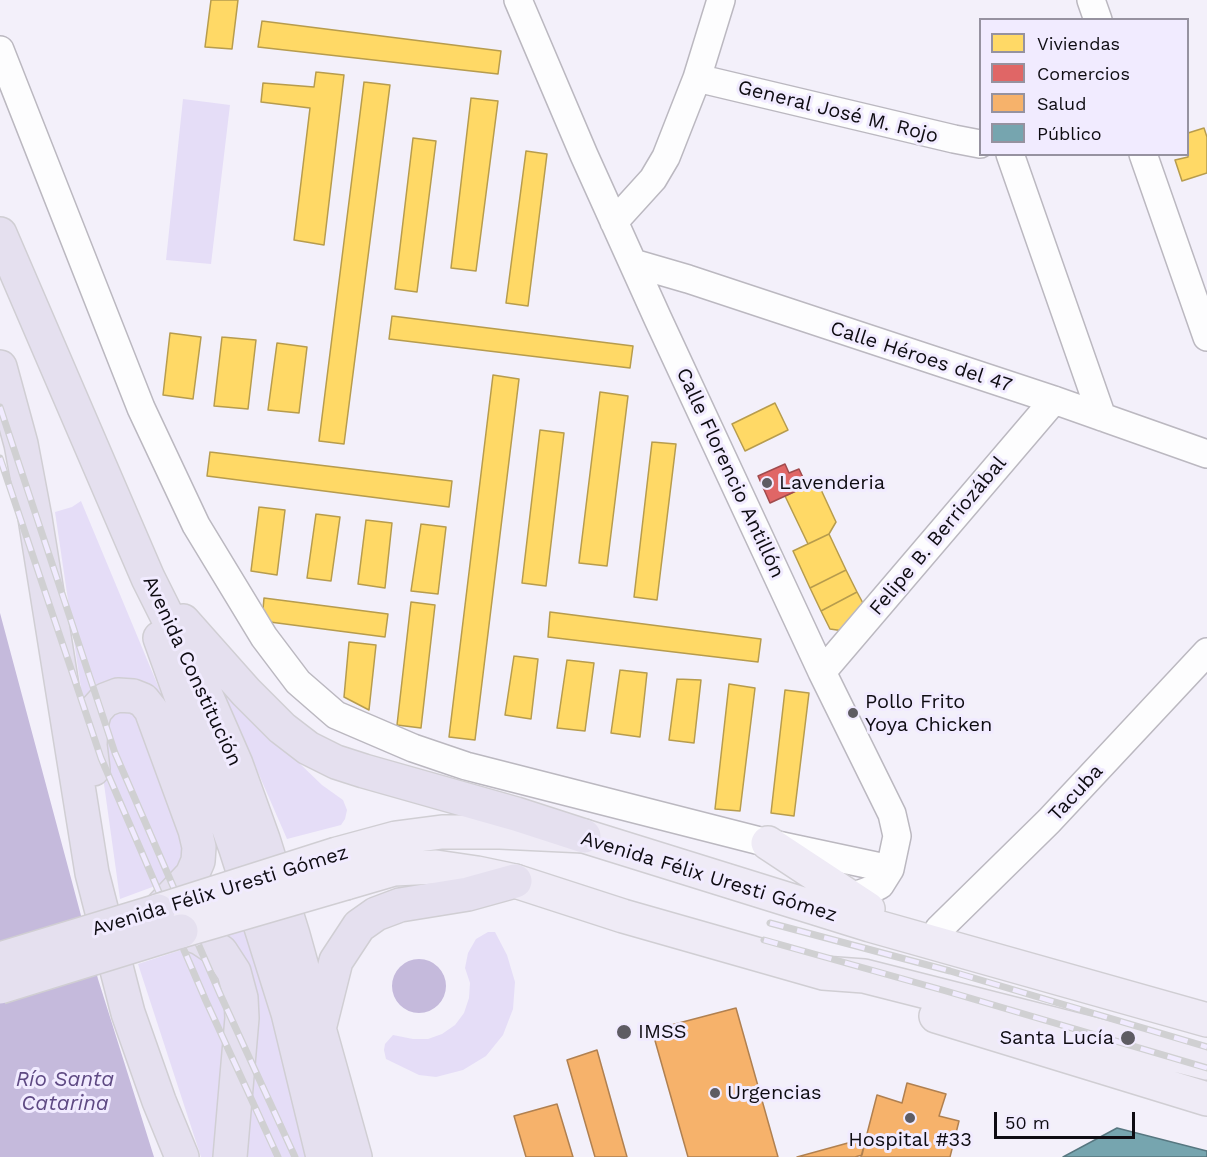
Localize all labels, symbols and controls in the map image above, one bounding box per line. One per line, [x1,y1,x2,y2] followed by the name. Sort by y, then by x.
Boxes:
[979,18,1189,156] legend
[1037,33,1120,54] text: Viviendas
[1037,63,1130,84] text: Comercios
[735,75,941,149] street label: General José M. Rojo
[1037,93,1086,114] text: Salud
[1037,123,1102,144] text: Público
[827,316,1015,398] street label: Calle Héroes del 47
[671,364,789,582] street label: Calle Florencio Antillón
[864,452,1012,620] street label: Felipe B. Berriozábal
[779,471,885,495] place label: Lavenderia
[760,476,774,490] marker: Lavenderia
[137,572,247,770] street label: Avenida Constitución
[865,690,992,737] place label: Pollo Frito Yoya Chicken
[846,706,860,720] marker: Pollo Frito Yoya Chicken
[1044,760,1108,826] street label: Tacuba
[578,827,840,927] street label: Avenida Félix Uresti Gómez
[89,841,351,941] street label: Avenida Félix Uresti Gómez
[638,1020,687,1044] place label: IMSS
[615,1023,633,1041] marker: IMSS
[999,1026,1114,1050] place label: Santa Lucía
[1119,1029,1137,1047] marker: Santa Lucía
[16,1067,114,1117] water label: Río Santa Catarina
[727,1081,822,1105] place label: Urgencias
[708,1086,722,1100] marker: Urgencias
[997,1100,1138,1138] scale bar
[903,1111,917,1125] marker: Hospital #33
[1005,1112,1050,1133] text: 50 m
[848,1128,972,1152] place label: Hospital #33

